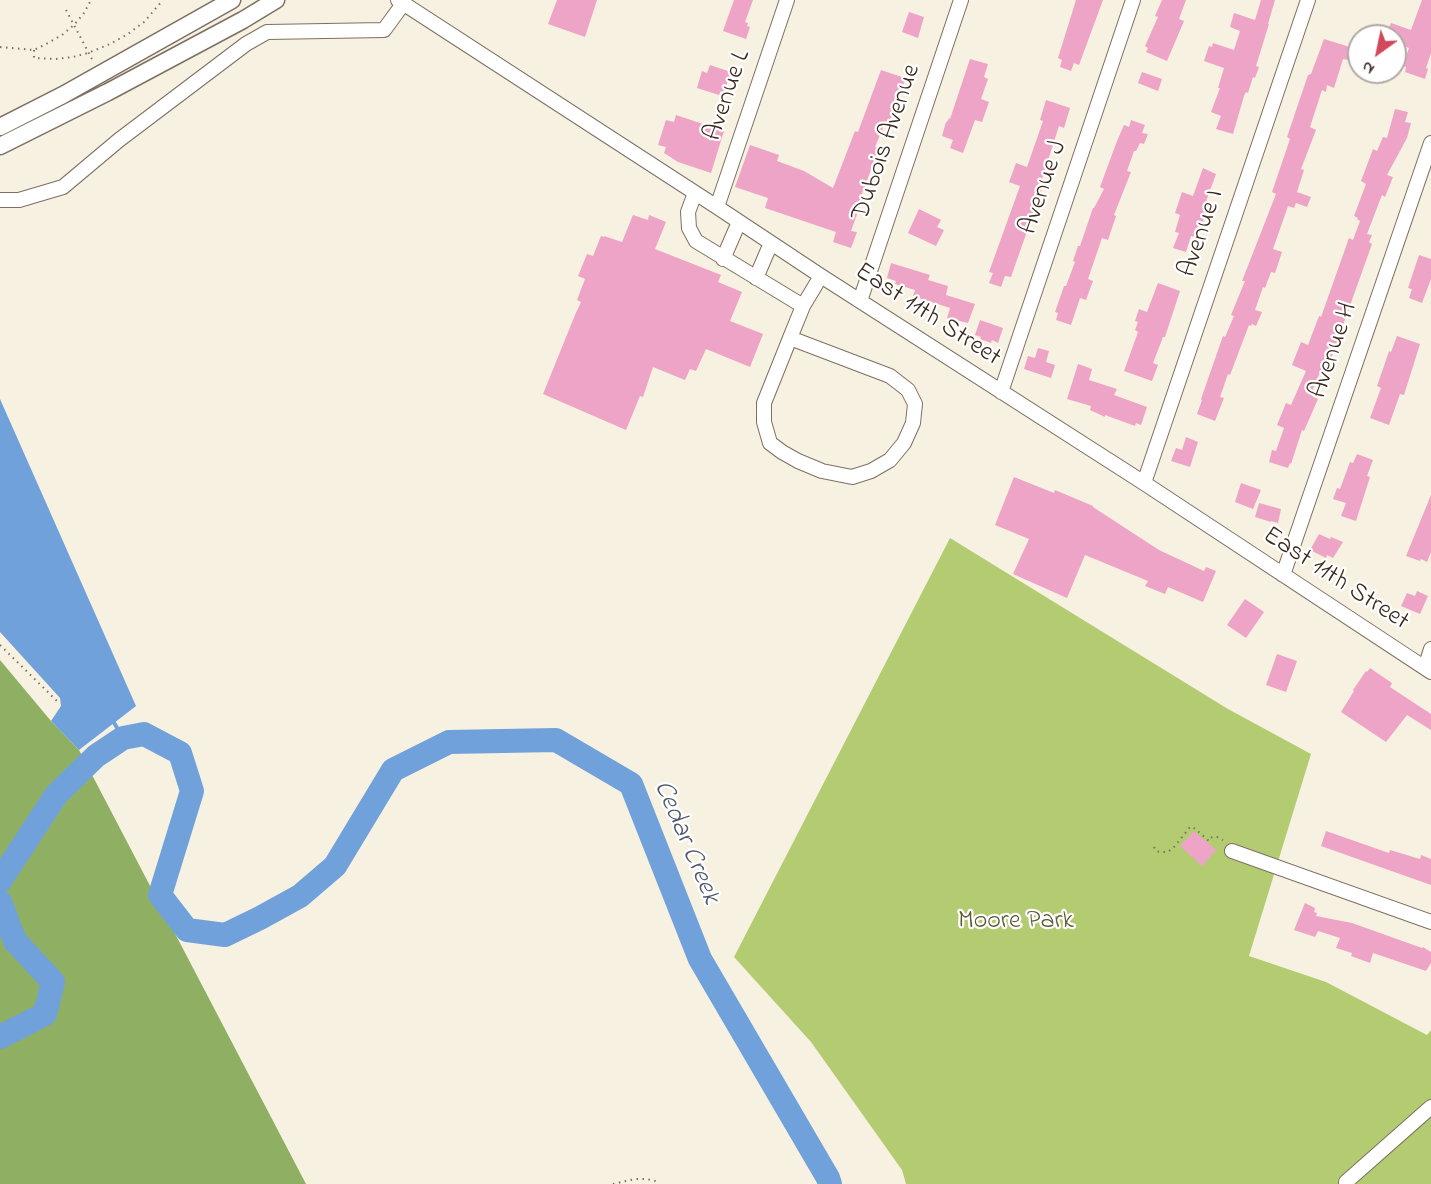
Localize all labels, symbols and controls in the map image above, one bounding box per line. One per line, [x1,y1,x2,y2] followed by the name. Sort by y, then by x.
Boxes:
[1347,24,1407,84] north arrow
[699,47,759,145] street label: Avenue L
[1357,54,1379,80] text: N
[847,61,929,225] street label: Dubois Avenue
[1014,137,1076,239] street label: Avenue J
[1174,186,1232,282] street label: Avenue I
[848,257,1006,375] street label: East 11th Street
[1304,299,1366,403] street label: Avenue H
[1256,521,1414,639] street label: East 11th Street
[644,776,726,910] water label: Cedar Creek
[958,907,1074,939] park label: Moore Park

